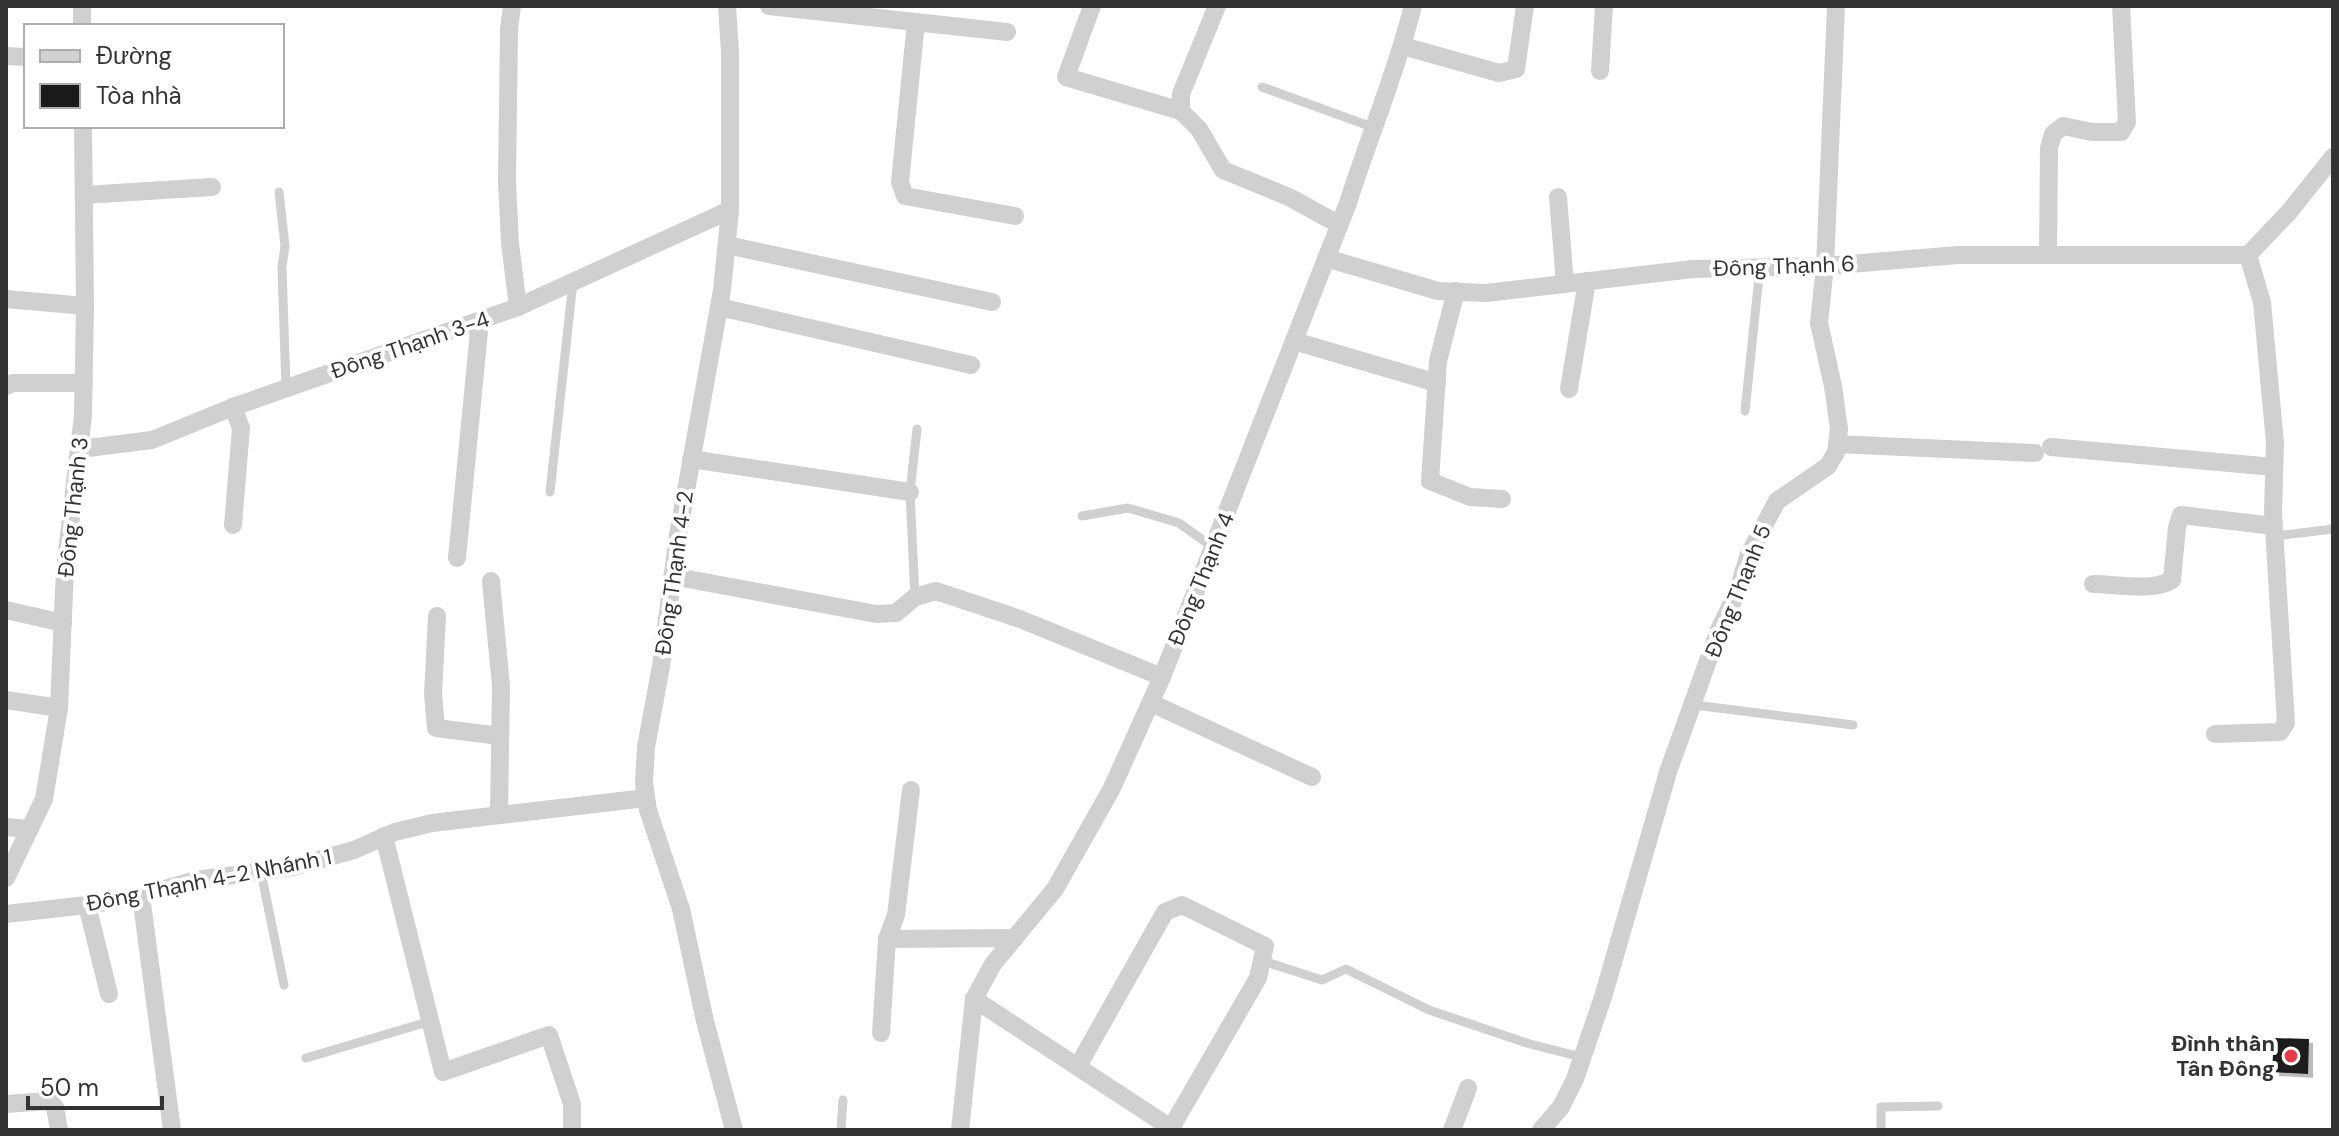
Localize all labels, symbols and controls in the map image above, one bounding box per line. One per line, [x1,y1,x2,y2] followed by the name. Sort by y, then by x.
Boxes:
[24,24,284,128] legend
[96,40,172,71] text: Đường
[96,80,182,111] text: Tòa nhà
[1713,249,1855,283] street label: Đông Thạnh 6
[327,304,493,386] street label: Đông Thạnh 3-4
[51,435,95,579] street label: Đông Thạnh 3
[648,489,700,657] street label: Đông Thạnh 4-2
[1161,508,1241,650] street label: Đông Thạnh 4
[1698,520,1778,662] street label: Đông Thạnh 5
[84,842,334,918] street label: Đông Thạnh 4-2 Nhánh 1
[2171,1029,2275,1083] place label: Đình thần Tân Đông
[2282,1047,2300,1065] marker: Đình thần Tân Đông
[28,1060,162,1110] scale bar
[40,1072,99,1103] text: 50 m

